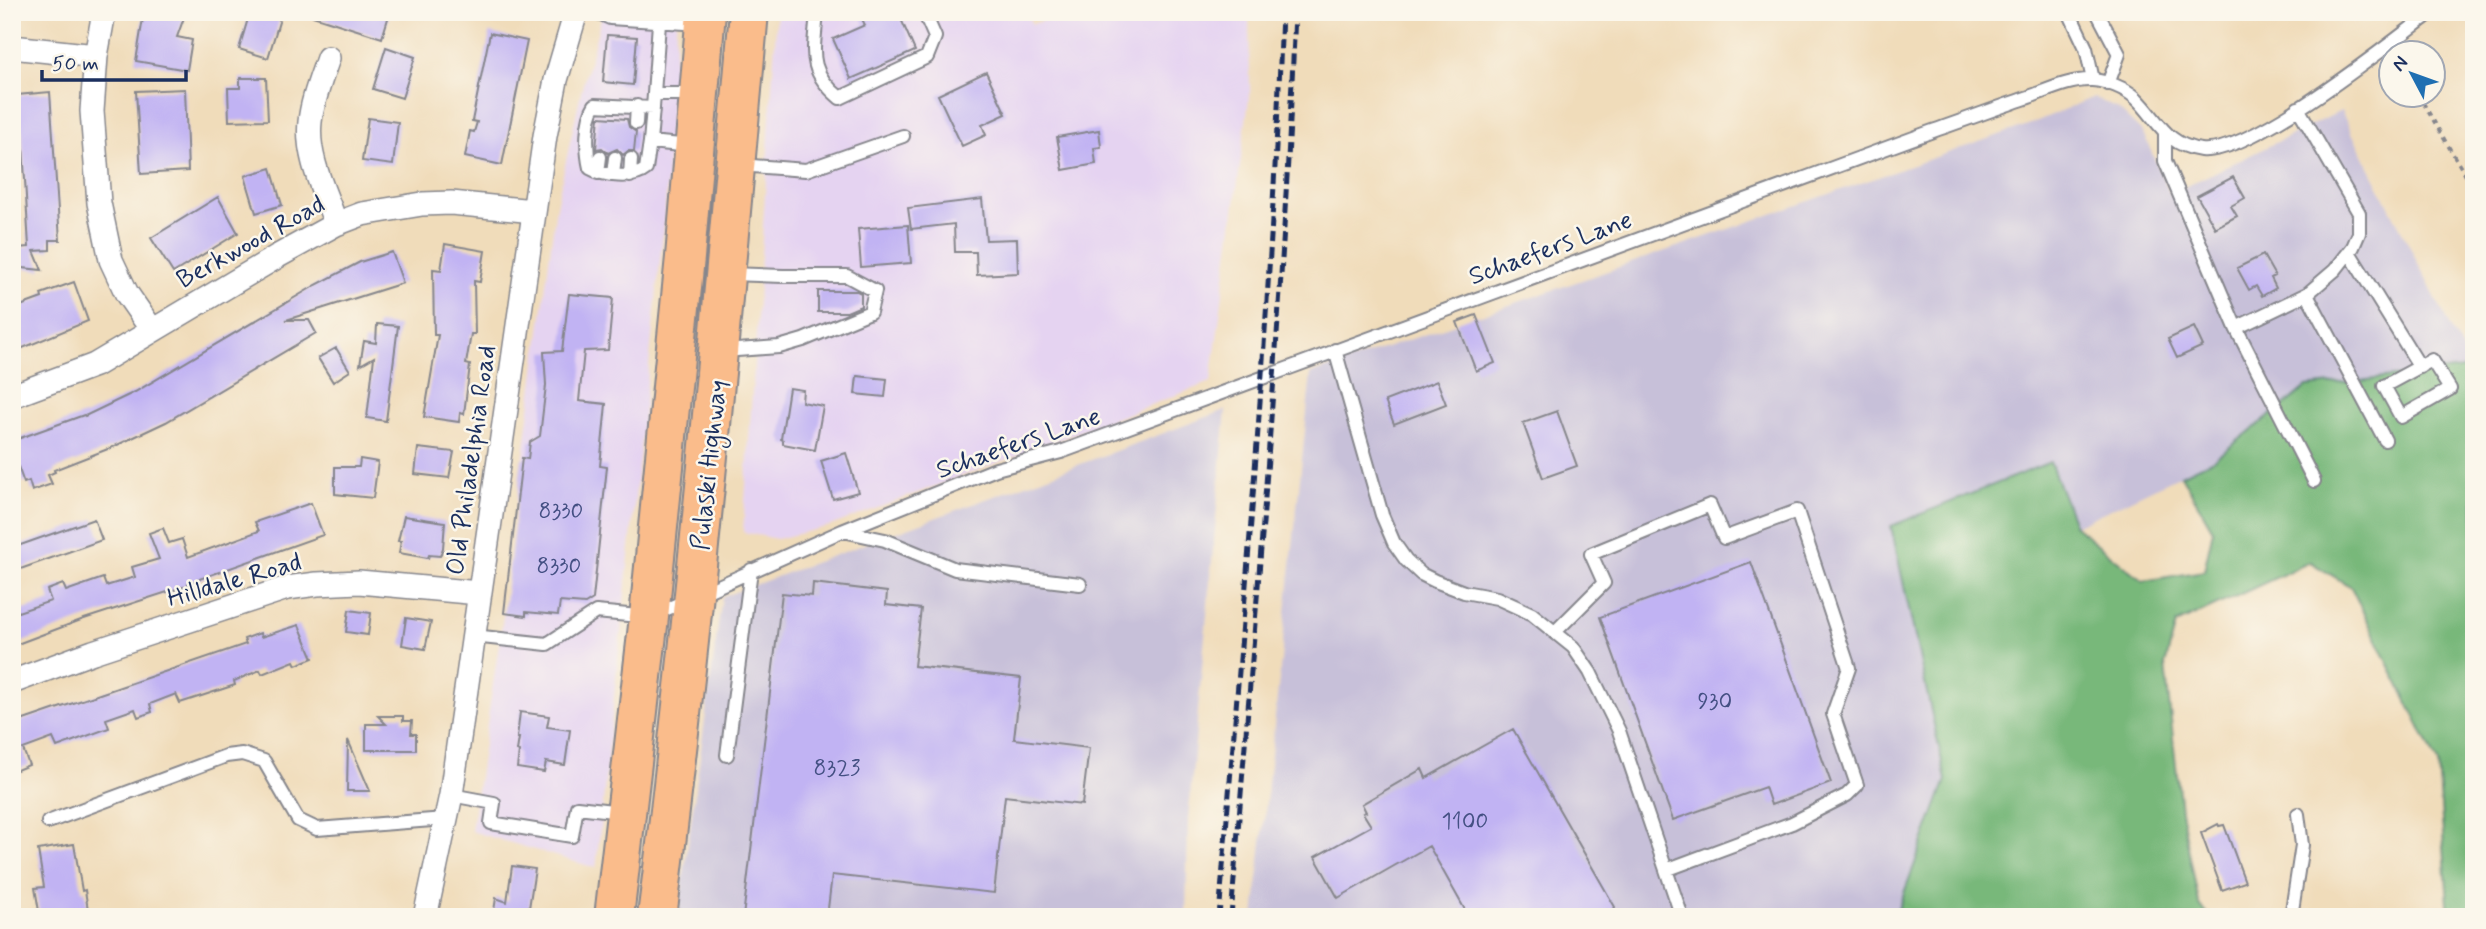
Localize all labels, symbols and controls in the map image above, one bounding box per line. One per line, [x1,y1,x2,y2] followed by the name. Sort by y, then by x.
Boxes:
[42,38,186,82] scale bar
[2378,38,2448,108] north arrow
[52,50,99,78] text: 50 m
[2387,51,2414,77] text: N
[171,188,331,298] street label: Berkwood Road
[1464,204,1637,294] street label: Schaefers Lane
[439,343,505,577] street label: Old Philadelphia Road
[684,378,738,552] street label: Pulaski Highway
[932,400,1105,488] street label: Schaefers Lane
[539,497,583,527] house number: 8330
[163,546,306,616] street label: Hilldale Road
[537,552,581,582] house number: 8330
[1698,687,1732,717] house number: 930
[814,754,860,784] house number: 8323
[1442,807,1488,837] house number: 1100

